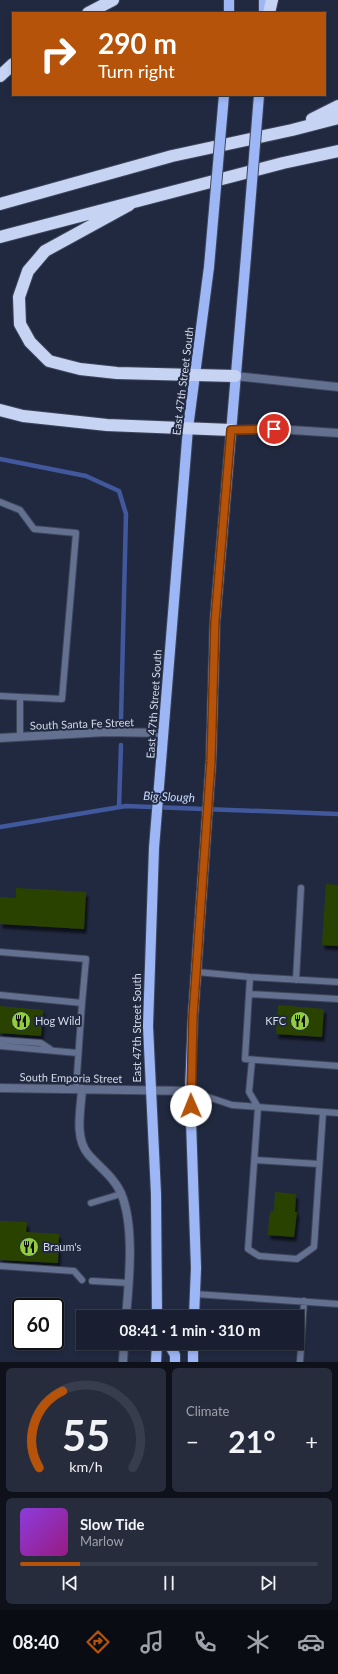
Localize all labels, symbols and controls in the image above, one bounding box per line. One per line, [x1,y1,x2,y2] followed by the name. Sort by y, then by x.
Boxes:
[98,26,177,60] text: 290 m
[32,28,84,80] icon: right
[98,60,175,82] text: Turn right
[169,326,196,436] street label: East 47th Street South
[257,412,291,446] pin
[263,418,285,440] icon: arrive
[143,649,164,759] street label: East 47th Street South
[30,715,134,732] street label: South Santa Fe Street
[143,788,195,805] water label: Big Slough
[130,973,143,1083] street label: East 47th Street South
[10,1010,32,1032] restaurant icon: Hog Wild
[289,1010,311,1032] restaurant icon: KFC
[35,1014,81,1027] place label: Hog Wild
[265,1014,287,1027] place label: KFC
[20,1070,123,1085] street label: South Emporia Street
[170,1085,212,1127] position arrow
[18,1236,40,1258] restaurant icon: Braum's
[43,1240,82,1253] place label: Braum's
[12,1298,64,1350] speed limit sign: 60
[120,1321,260,1339] text: 08:41 · 1 min · 310 m
[186,1403,229,1419] text: Climate
[62,1410,110,1460] text: 55
[228,1423,276,1459] text: 21°
[186,1428,199,1455] text: −
[305,1428,318,1455] text: +
[69,1458,103,1475] text: km/h
[80,1515,145,1533] text: Slow Tide
[80,1533,124,1549] text: Marlow
[59,1572,81,1594] icon: previous
[158,1572,180,1594] icon: pause
[257,1572,279,1594] icon: next
[84,1628,112,1656] icon: directions
[138,1628,166,1656] icon: music
[191,1628,219,1656] icon: phone
[244,1628,272,1656] icon: climate
[297,1628,325,1656] icon: car
[13,1631,59,1653] text: 08:40

